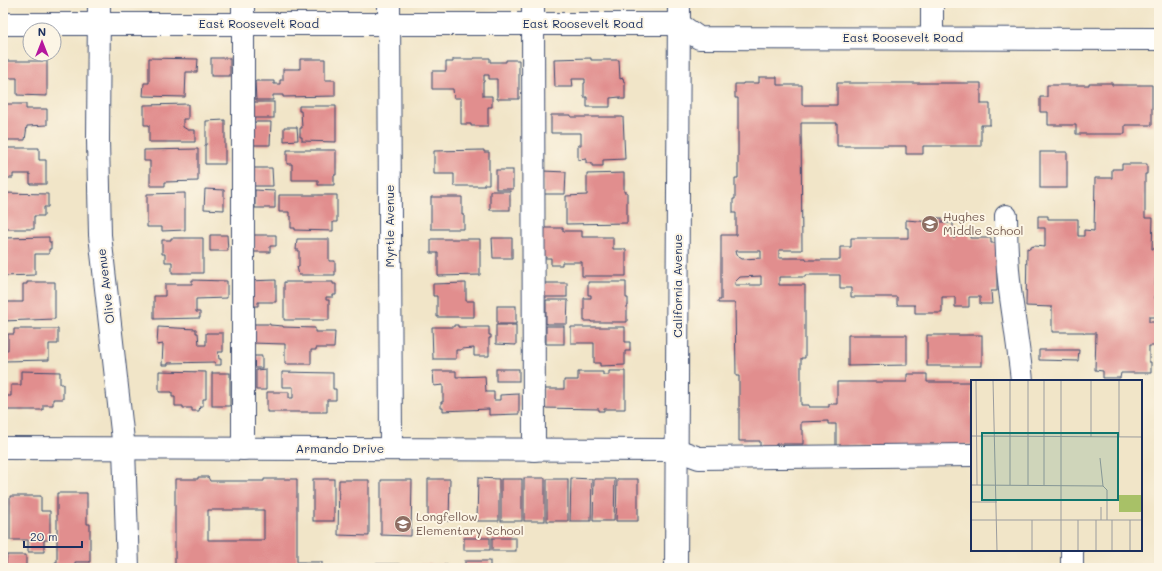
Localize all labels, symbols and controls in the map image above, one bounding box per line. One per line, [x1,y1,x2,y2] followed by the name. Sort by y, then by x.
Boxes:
[199,15,320,31] street label: East Roosevelt Road
[523,15,644,31] street label: East Roosevelt Road
[22,22,62,62] north arrow
[38,24,46,39] text: N
[843,29,964,45] street label: East Roosevelt Road
[381,185,397,267] street label: Myrtle Avenue
[943,208,1024,238] place label: Hughes Middle School
[920,214,940,234] school or university icon: Hughes Middle School
[669,234,685,338] street label: California Avenue
[92,248,118,324] street label: Olive Avenue
[971,380,1142,551] inset map
[296,440,384,456] street label: Armando Drive
[416,508,524,538] place label: Longfellow Elementary School
[393,514,413,534] school or university icon: Longfellow Elementary School
[24,523,82,549] scale bar
[30,528,58,544] text: 20 m

